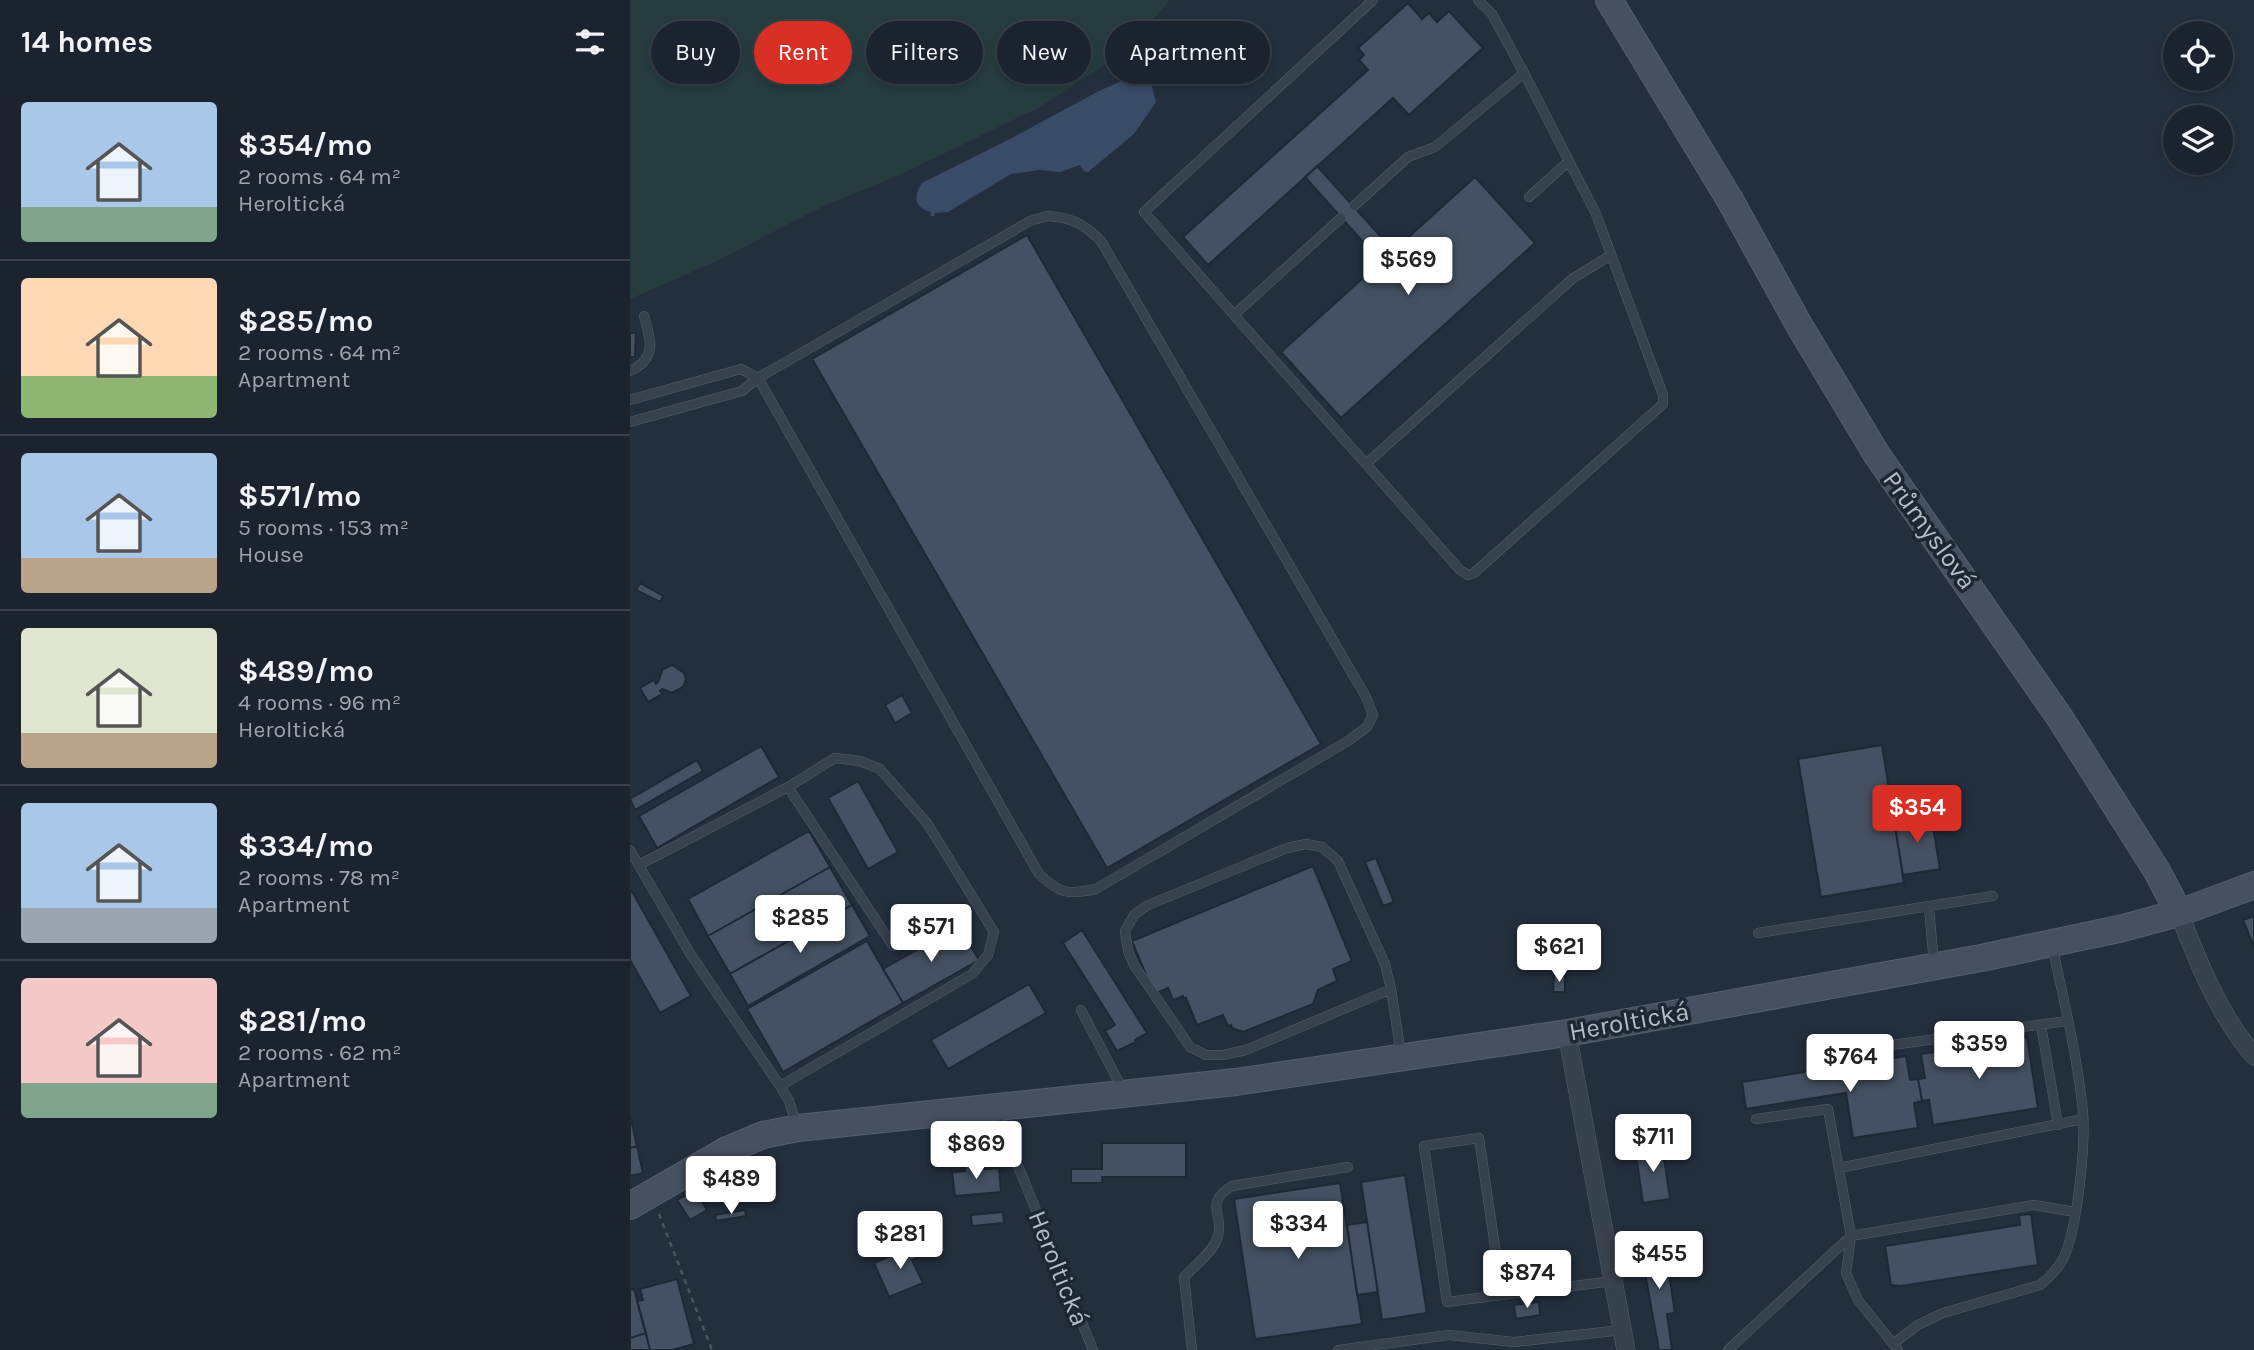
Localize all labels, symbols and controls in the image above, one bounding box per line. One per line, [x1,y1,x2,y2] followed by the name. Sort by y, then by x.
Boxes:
[651,21,740,84] chip: Buy
[754,21,852,84] chip: Rent
[866,21,983,84] chip: Filters
[997,21,1091,84] chip: New
[1105,21,1270,84] chip: Apartment
[2163,21,2233,175] map controls
[2163,21,2233,91] button: locate
[571,23,609,61] icon: filters
[21,24,153,60] text: 14 homes
[2163,105,2233,175] button: layers
[238,127,372,163] text: $354/mo
[77,130,161,214] icon: home
[238,163,401,190] text: 2 rooms · 64 m²
[238,190,346,217] text: Heroltická
[1367,238,1449,297] pin: $569
[1379,246,1437,273] text: $569
[238,303,373,339] text: $285/mo
[77,306,161,390] icon: home
[238,339,401,366] text: 2 rooms · 64 m²
[238,366,350,393] text: Apartment
[1876,465,1983,595] street label: Průmyslová
[238,478,361,514] text: $571/mo
[77,481,161,565] icon: home
[238,514,409,541] text: 5 rooms · 153 m²
[238,541,304,568] text: House
[238,653,374,689] text: $489/mo
[77,656,161,740] icon: home
[238,689,401,716] text: 4 rooms · 96 m²
[238,716,346,743] text: Heroltická
[1876,786,1958,845] pin: $354
[1888,794,1946,821] text: $354
[238,828,373,864] text: $334/mo
[77,831,161,915] icon: home
[238,864,400,891] text: 2 rooms · 78 m²
[238,891,350,918] text: Apartment
[759,895,841,955] pin: $285
[771,904,829,931] text: $285
[890,904,972,964] pin: $571
[907,913,955,940] text: $571
[1518,925,1600,984] pin: $621
[1533,933,1585,960] text: $621
[1567,996,1692,1047] street label: Heroltická
[238,1003,367,1039] text: $281/mo
[77,1006,161,1090] icon: home
[1938,1021,2020,1081] pin: $359
[1950,1030,2008,1057] text: $359
[1809,1034,1891,1094] pin: $764
[238,1039,402,1066] text: 2 rooms · 62 m²
[1823,1043,1877,1070] text: $764
[238,1066,350,1093] text: Apartment
[1612,1114,1694,1174] pin: $711
[935,1122,1017,1181] pin: $869
[1631,1123,1675,1150] text: $711
[947,1130,1005,1157] text: $869
[690,1156,772,1216] pin: $489
[702,1165,760,1192] text: $489
[1257,1202,1339,1261] pin: $334
[1021,1206,1096,1330] street label: Heroltická
[1269,1210,1327,1237] text: $334
[859,1212,941,1271] pin: $281
[874,1220,926,1247] text: $281
[1618,1232,1700,1291] pin: $455
[1631,1240,1687,1267] text: $455
[1486,1250,1568,1310] pin: $874
[1499,1259,1555,1286] text: $874

